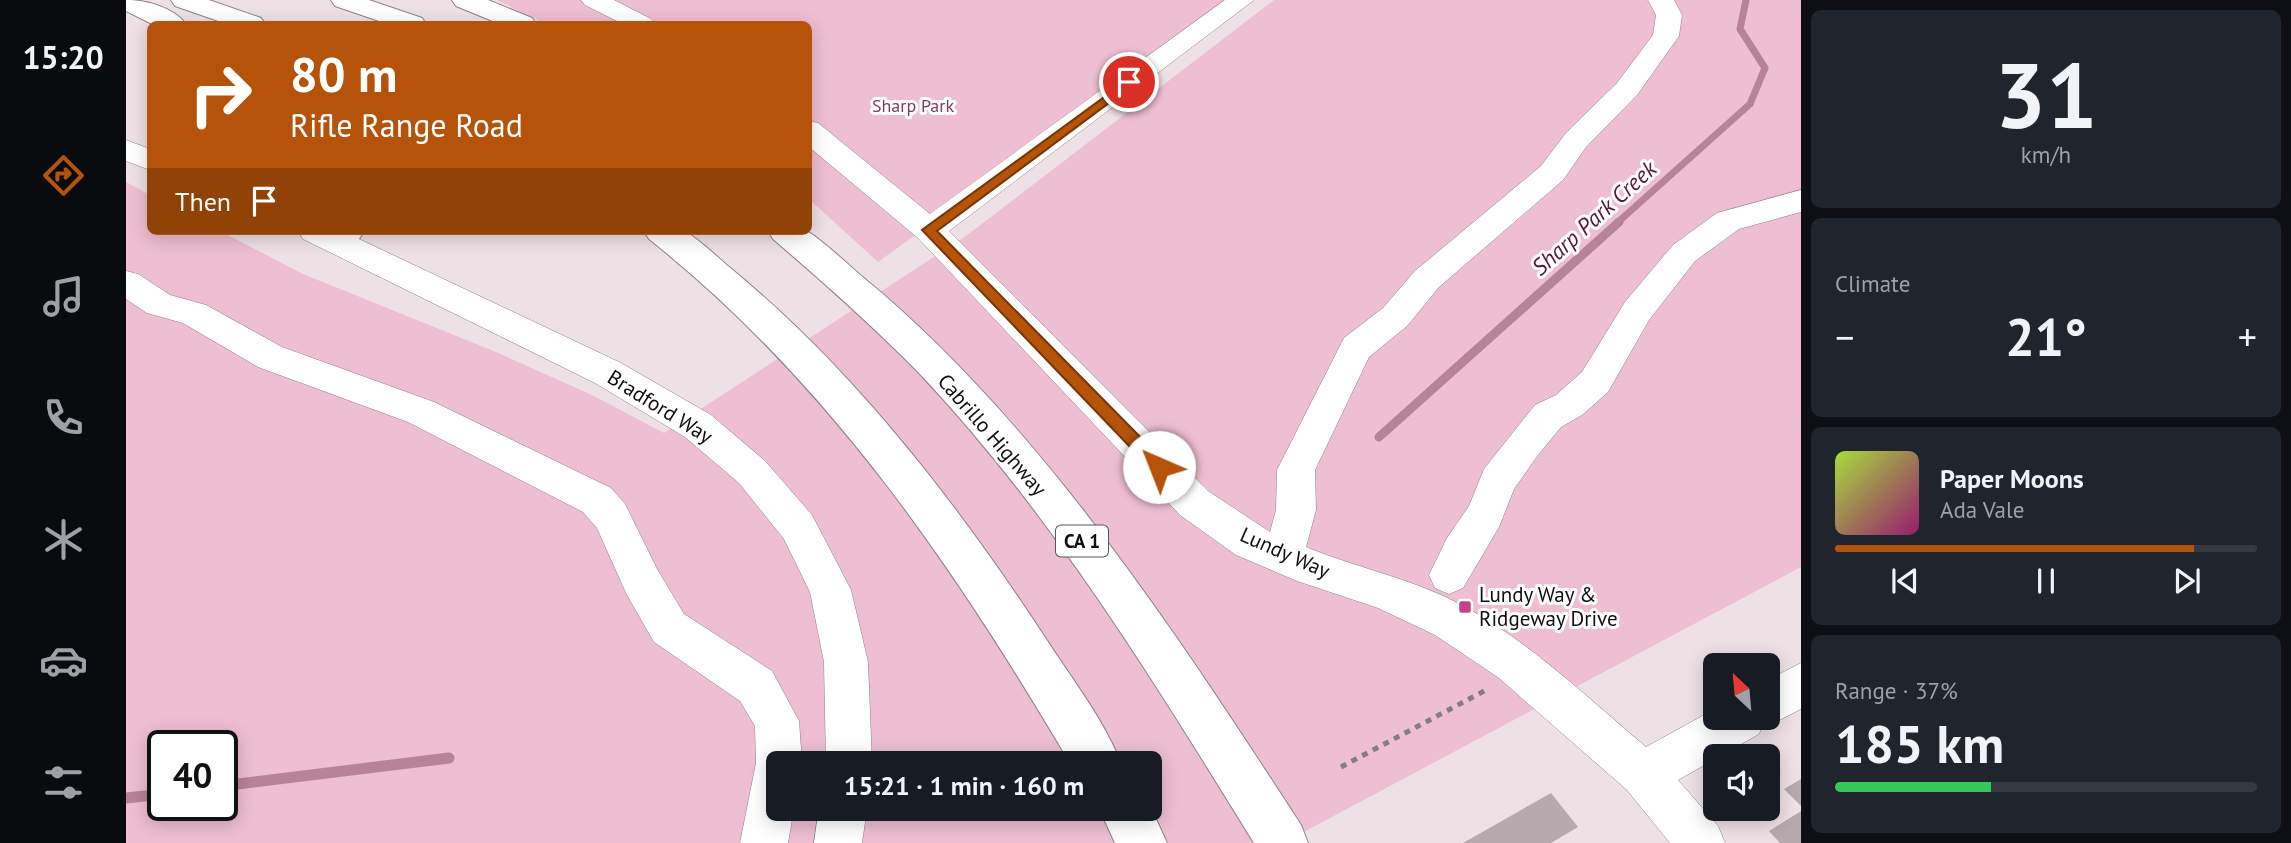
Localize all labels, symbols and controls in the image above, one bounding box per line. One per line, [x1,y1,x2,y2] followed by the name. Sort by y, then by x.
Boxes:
[1994,35,2098,153] text: 31
[22,36,104,78] text: 15:20
[290,42,397,106] text: 80 m
[175,49,266,140] icon: right
[1099,52,1159,112] pin
[1110,63,1148,101] icon: arrive
[872,94,954,117] park label: Sharp Park
[290,104,523,146] text: Rifle Range Road
[2021,140,2071,169] text: km/h
[39,151,88,200] icon: directions
[1525,153,1663,281] water label: Sharp Park Creek
[245,182,283,220] icon: arrive
[175,185,231,218] text: Then
[1835,269,1910,298] text: Climate
[39,272,88,321] icon: music
[2005,303,2087,370] text: 21°
[1835,312,1854,361] text: −
[2238,312,2257,361] text: +
[603,364,718,450] street label: Bradford Way
[932,368,1053,502] street label: Cabrillo Highway
[39,393,88,442] icon: phone
[1122,430,1196,504] position arrow
[1940,462,2084,495] text: Paper Moons
[1940,495,2024,524] text: Ada Vale
[39,515,88,564] icon: climate
[1236,521,1335,584] street label: Lundy Way
[1056,526,1108,556] road number: CA 1
[1886,562,1924,600] icon: previous
[2027,562,2065,600] icon: pause
[2168,562,2206,600] icon: next
[1479,581,1618,632] place label: Lundy Way & Ridgeway Drive
[1457,599,1473,615] marker: Lundy Way & Ridgeway Drive
[39,636,88,685] icon: car
[1703,653,1780,730] north arrow
[1703,653,1780,821] map controls
[1835,676,1958,705] text: Range · 37%
[1835,710,2004,777] text: 185 km
[147,730,238,821] speed limit sign: 40
[1703,744,1780,821] button: sound
[39,758,88,807] icon: filters
[844,769,1084,802] text: 15:21 · 1 min · 160 m

